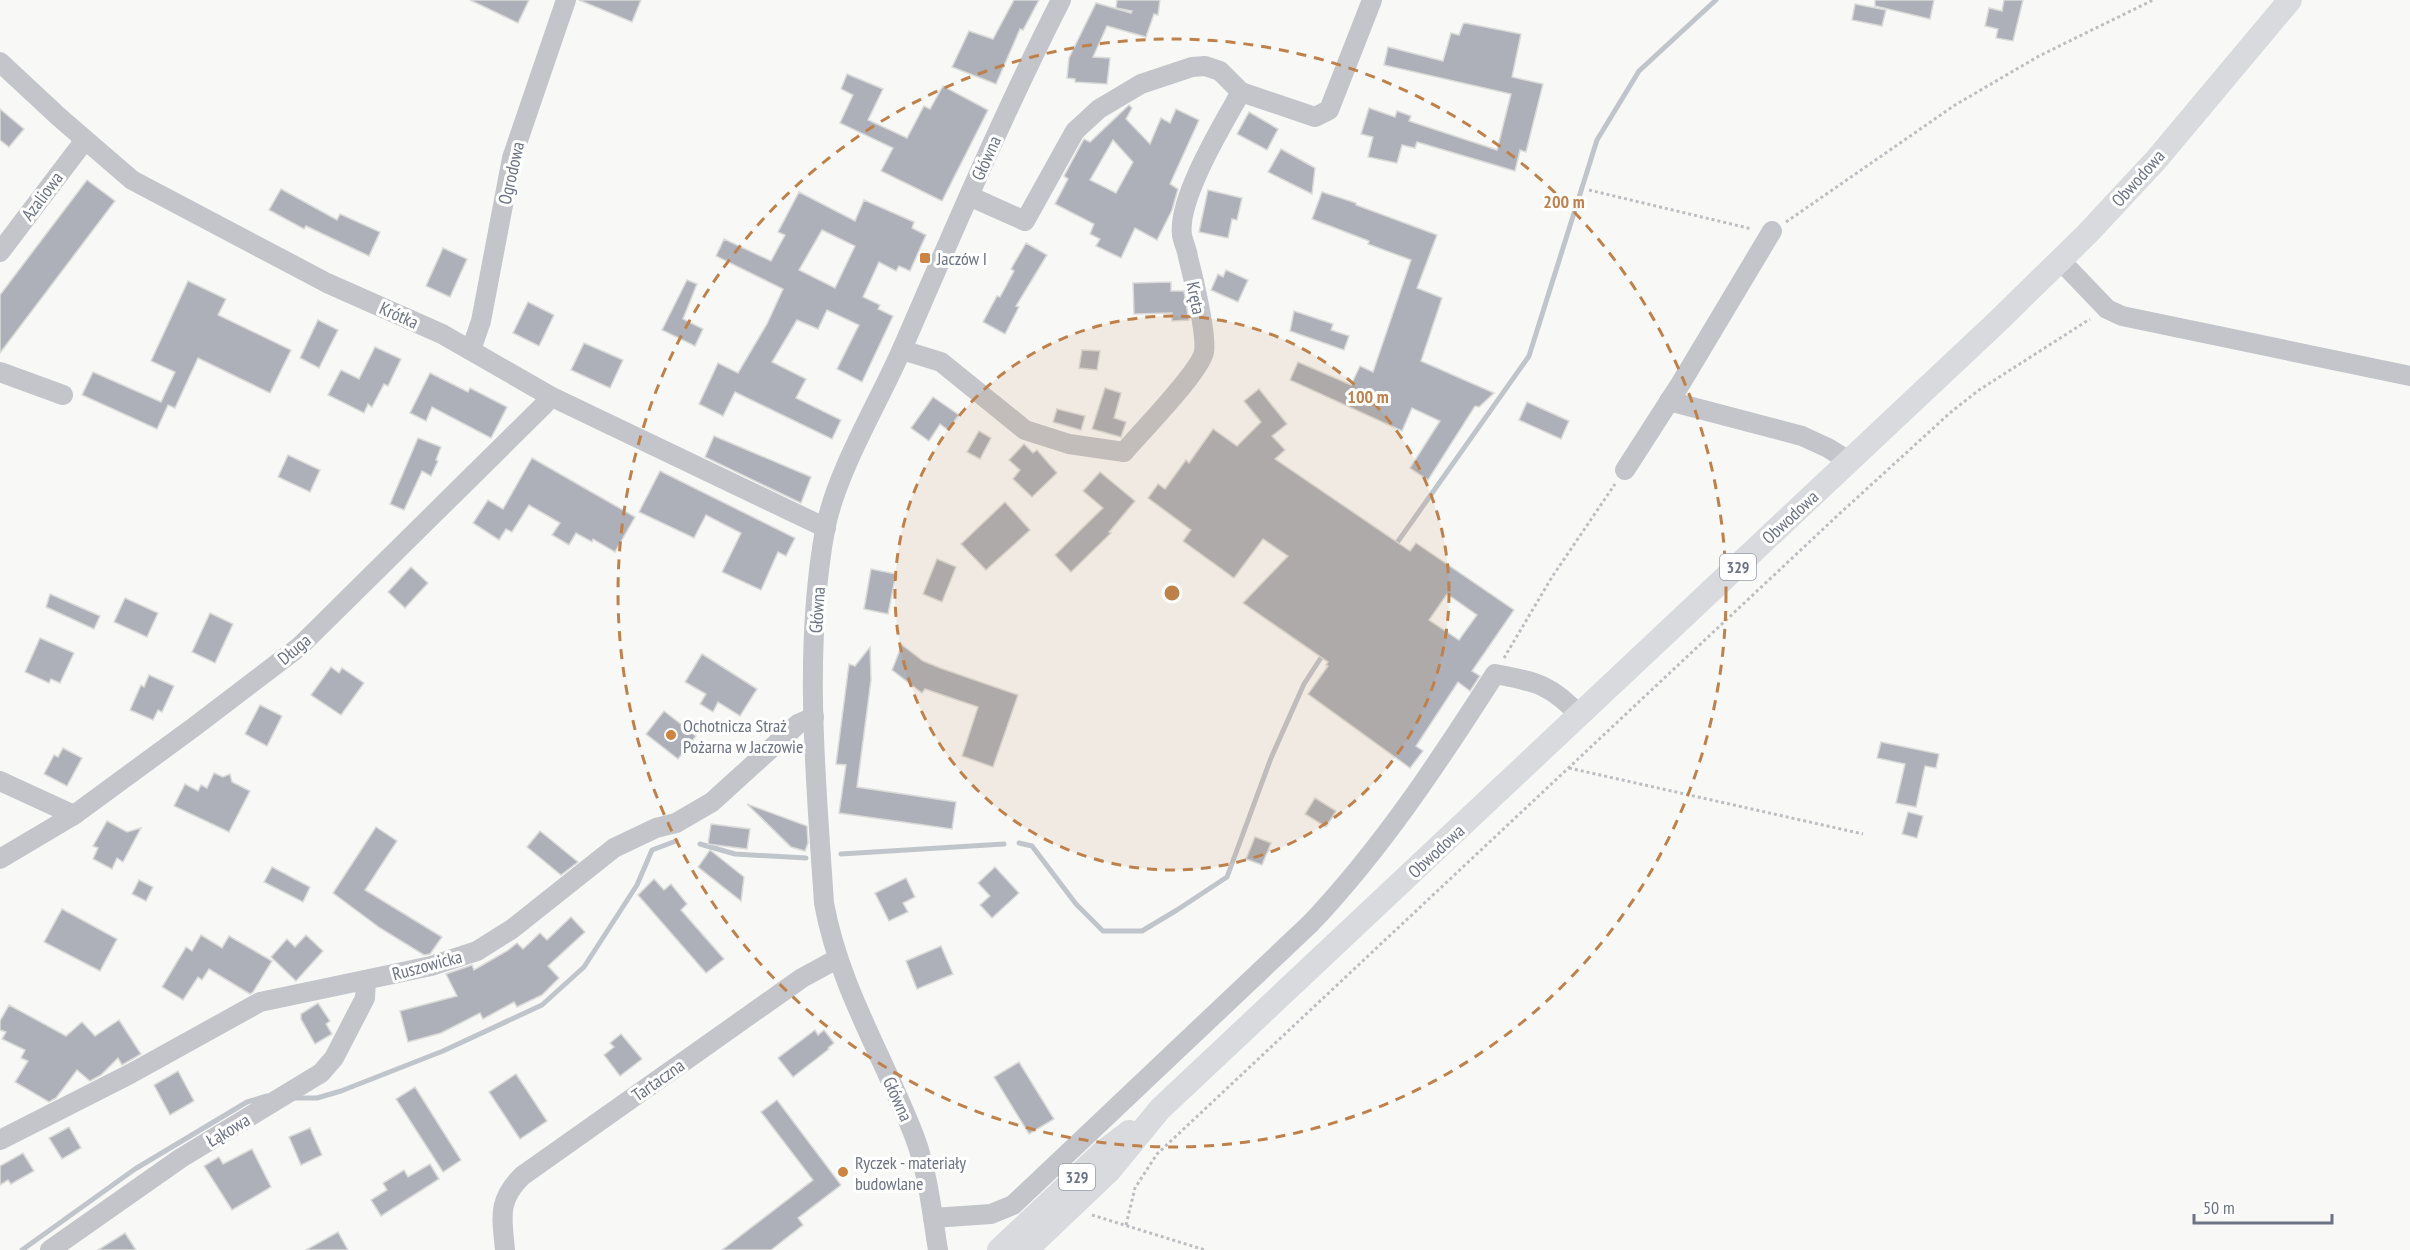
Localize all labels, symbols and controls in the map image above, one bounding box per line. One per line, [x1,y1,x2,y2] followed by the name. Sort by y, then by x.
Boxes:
[966,132,1006,184] street label: Główna
[493,139,529,207] street label: Ogrodowa
[2106,145,2170,211] street label: Obwodowa
[16,167,68,225] street label: Azaliowa
[1543,190,1585,213] text: 200 m
[936,247,987,270] place label: Jaczów I
[918,251,932,265] marker: Jaczów I
[1182,280,1210,316] street label: Kręta
[376,296,422,334] street label: Krótka
[1347,385,1389,408] text: 100 m
[1757,485,1823,549] street label: Obwodowa
[1720,554,1756,580] road number: 329
[1162,583,1182,603] centre of rings
[804,586,830,634] street label: Główna
[273,628,315,670] street label: Długa
[683,714,803,758] place label: Ochotnicza Straż Pożarna w Jaczowie
[664,728,678,742] marker: Ochotnicza Straż Pożarna w Jaczowie
[1403,819,1469,883] street label: Obwodowa
[389,945,465,985] street label: Ruszowicka
[627,1054,689,1106] street label: Tartaczna
[878,1073,918,1125] street label: Główna
[202,1108,254,1152] street label: Łąkowa
[855,1151,966,1195] place label: Ryczek - materiały budowlane
[1059,1164,1095,1190] road number: 329
[836,1165,850,1179] marker: Ryczek - materiały budowlane
[2194,1187,2332,1225] scale bar
[2203,1196,2235,1219] text: 50 m

